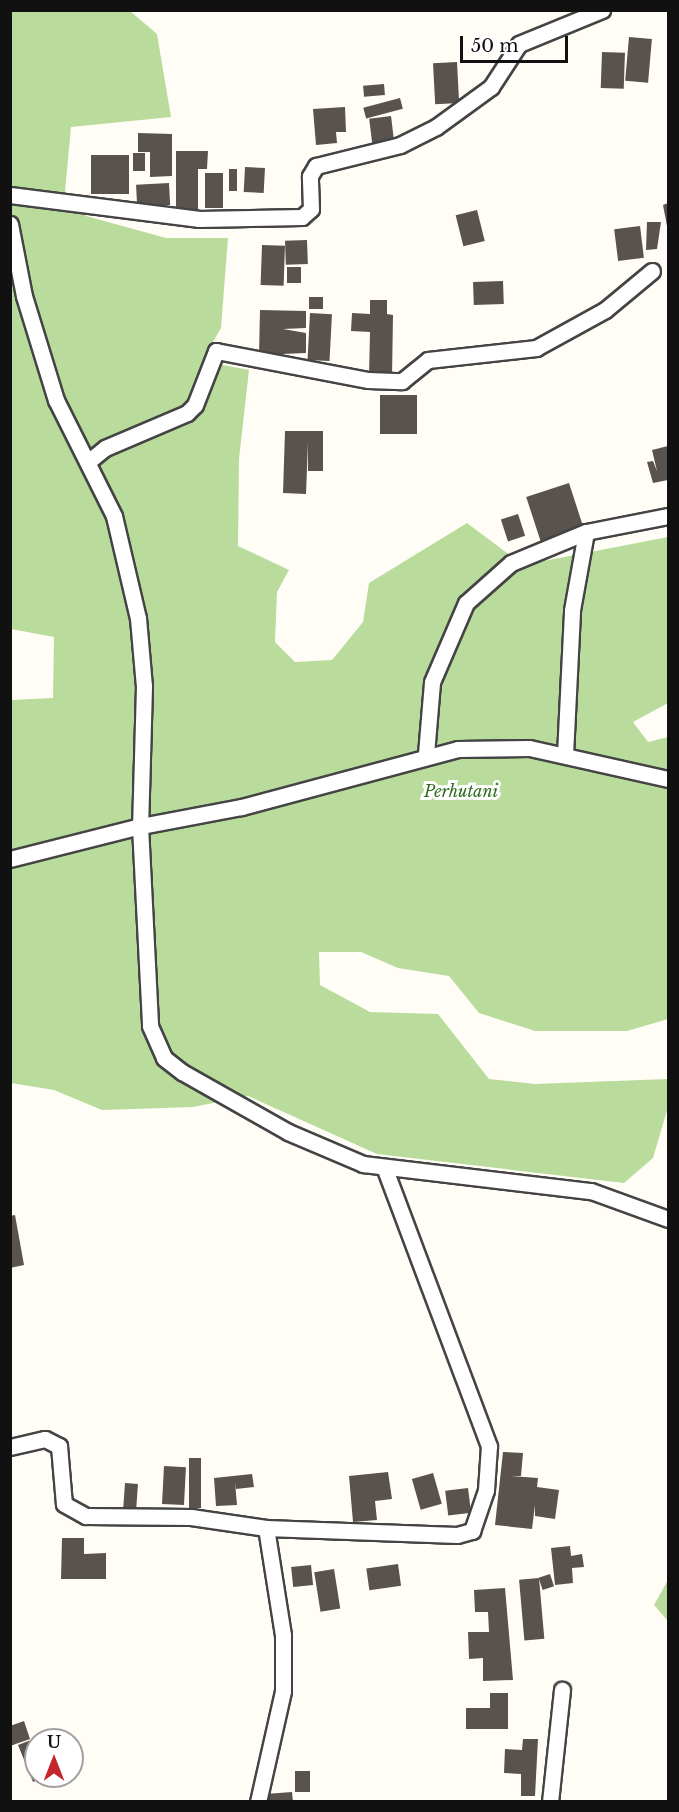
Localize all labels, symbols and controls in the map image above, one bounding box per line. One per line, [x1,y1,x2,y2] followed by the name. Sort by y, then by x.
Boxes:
[463,24,571,62] scale bar
[471,35,519,57] text: 50 m
[424,781,498,801] park label: Perhutani
[24,1728,84,1788] north arrow
[47,1732,61,1752] text: U

